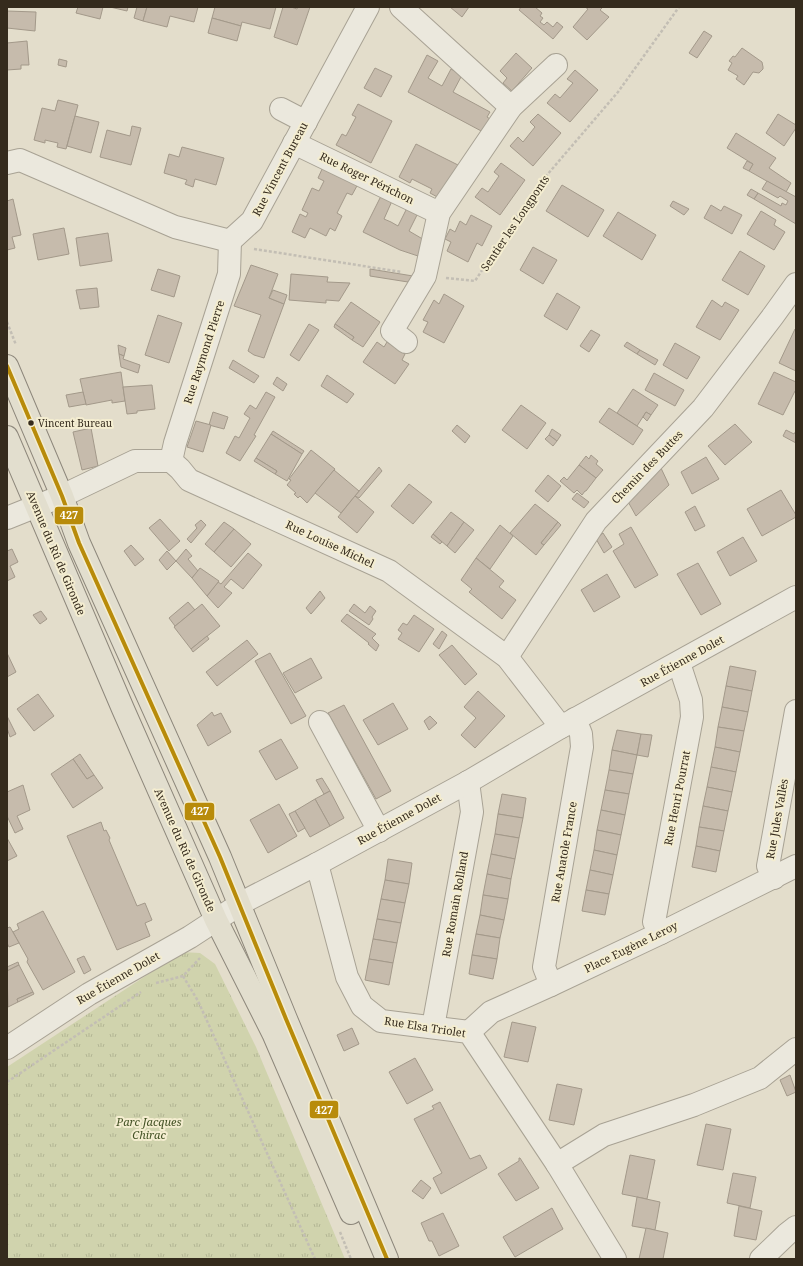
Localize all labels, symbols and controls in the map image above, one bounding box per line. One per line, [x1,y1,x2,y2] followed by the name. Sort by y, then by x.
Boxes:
[248,119,311,218] street label: Rue Vincent Bureau
[317,148,417,207] street label: Rue Roger Périchon
[477,172,552,274] street label: Sentier les Longponts
[180,298,227,406] street label: Rue Raymond Pierre
[38,416,113,430] place label: Vincent Bureau
[26,418,36,428] marker: Vincent Bureau
[608,427,686,507] street label: Chemin des Buttes
[23,488,90,617] street label: Avenue du Rû de Gironde
[54,506,84,525] line badge: 427
[60,507,78,522] text: 427
[284,516,377,571] street label: Rue Louise Michel
[637,631,726,690] street label: Rue Étienne Dolet
[660,749,693,847] street label: Rue Henri Pourrat
[762,777,791,860] street label: Rue Jules Vallès
[151,786,220,914] street label: Avenue du Rû de Gironde
[354,789,443,848] street label: Rue Étienne Dolet
[547,800,580,904] street label: Rue Anatole France
[184,802,215,821] line badge: 427
[191,803,209,818] text: 427
[438,850,471,958] street label: Rue Romain Rolland
[582,917,681,976] street label: Place Eugène Leroy
[73,948,162,1007] street label: Rue Étienne Dolet
[383,1013,467,1040] street label: Rue Elsa Triolet
[309,1100,339,1119] line badge: 427
[315,1102,333,1117] text: 427
[115,1114,182,1142] park label: Parc Jacques Chirac

